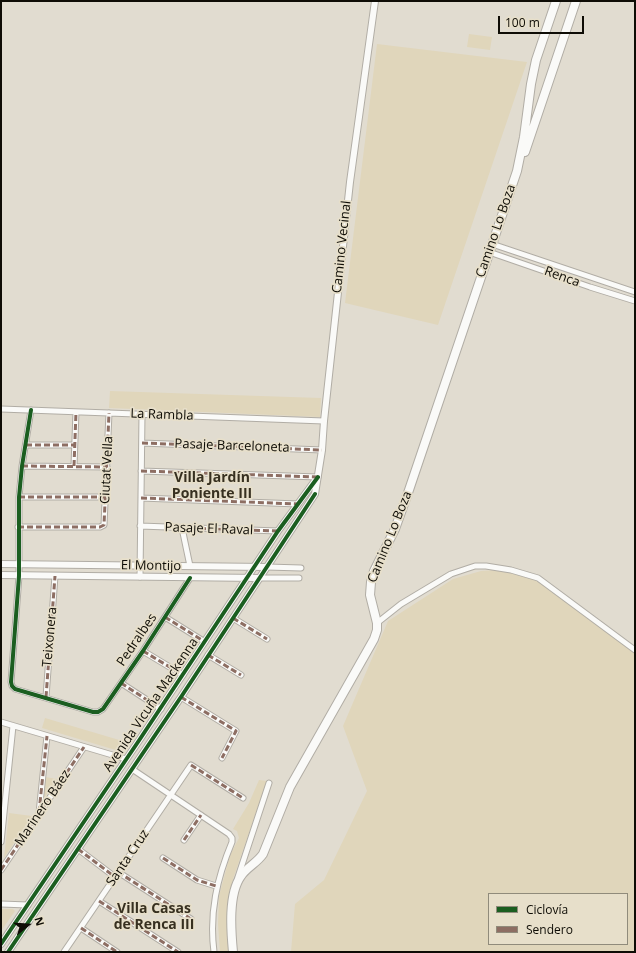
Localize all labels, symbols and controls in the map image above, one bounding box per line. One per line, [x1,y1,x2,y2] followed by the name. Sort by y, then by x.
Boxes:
[500,8,586,34] scale bar
[505,14,540,31] text: 100 m
[473,182,519,280] street label: Camino Lo Boza
[329,200,355,294] street label: Camino Vecinal
[542,263,582,291] street label: Renca
[130,406,194,424] street label: La Rambla
[97,436,117,504] street label: Ciutat Vella
[174,436,290,456] street label: Pasaje Barceloneta
[172,470,252,502] district label: Villa Jardín Poniente III
[365,489,415,585] street label: Camino Lo Boza
[164,520,254,538] street label: Pasaje El Raval
[121,558,181,574] street label: El Montijo
[40,606,60,668] street label: Teixonera
[114,611,160,669] street label: Pedralbes
[100,635,202,775] street label: Avenida Vicuña Mackenna
[12,767,74,849] street label: Marinero Báez
[103,827,153,889] street label: Santa Cruz
[488,893,628,945] legend
[114,901,194,934] district label: Villa Casas de Renca III
[526,901,568,918] text: Ciclovía
[8,905,48,945] north arrow
[31,915,48,928] text: N
[526,921,573,938] text: Sendero

